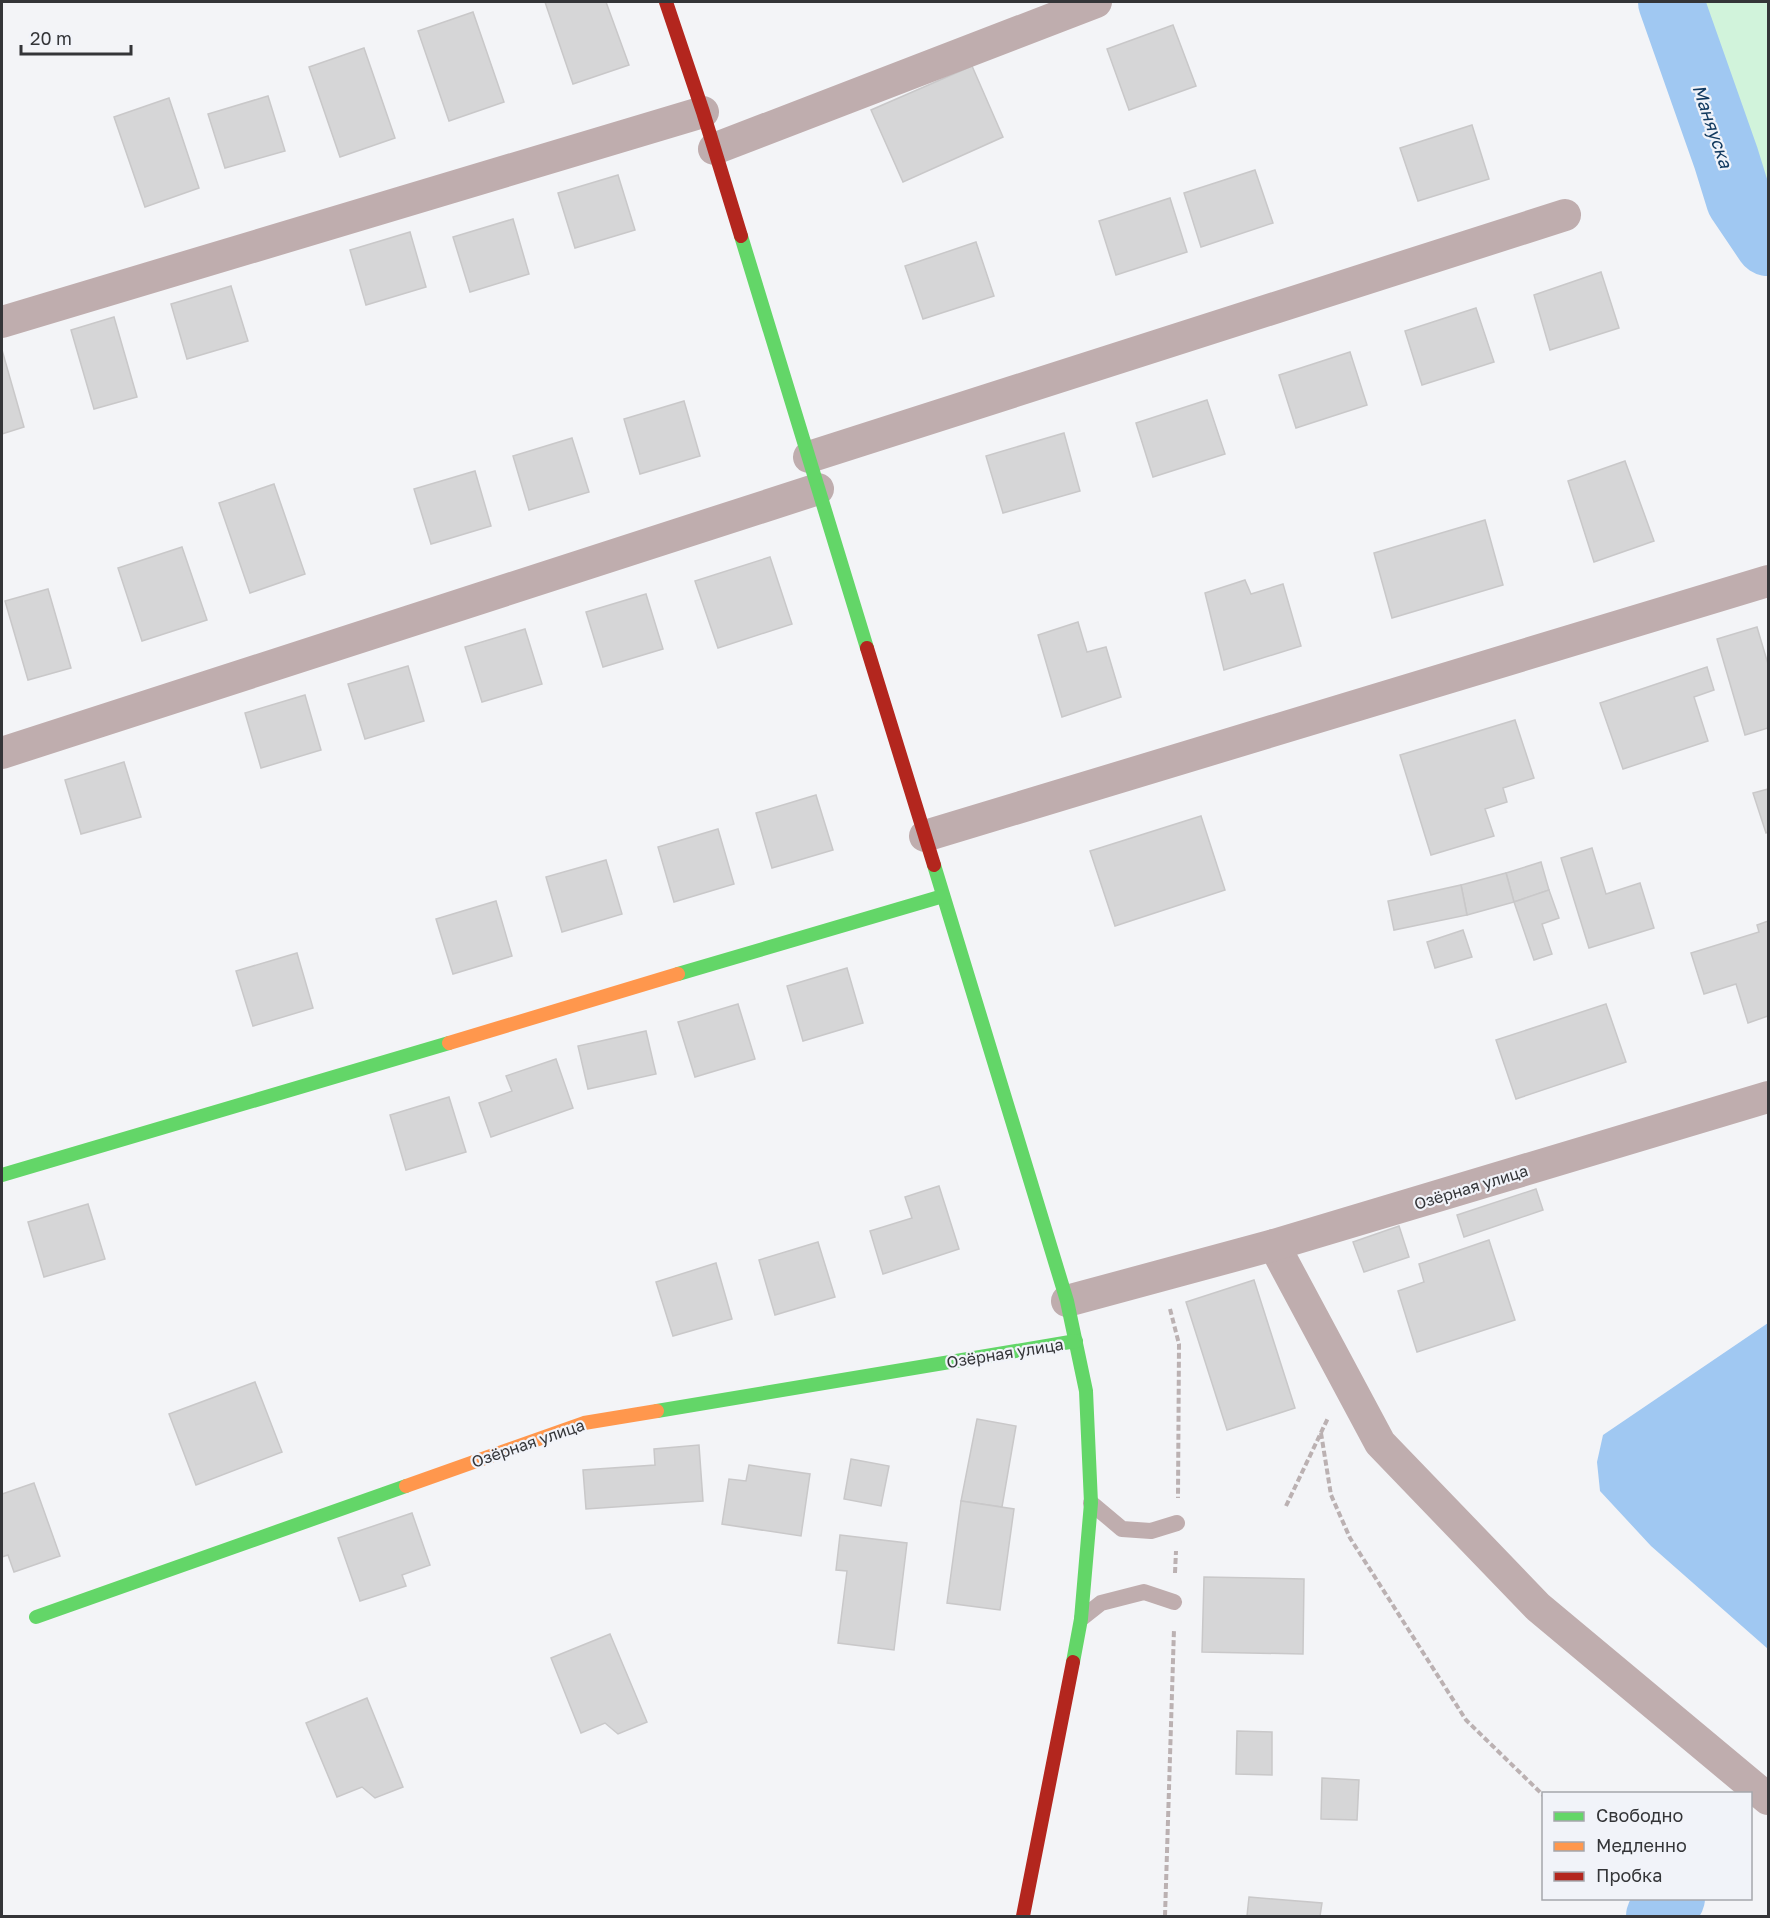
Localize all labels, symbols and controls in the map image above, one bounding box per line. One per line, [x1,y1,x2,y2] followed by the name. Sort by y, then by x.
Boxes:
[21,18,130,56] scale bar
[30,27,72,49] text: 20 m
[1688,81,1738,171] water label: Маняуска
[1412,1160,1530,1214] street label: Озёрная улица
[945,1334,1065,1372] street label: Озёрная улица
[469,1414,587,1472] street label: Озёрная улица
[1542,1792,1752,1900] legend
[1596,1804,1683,1826] text: Свободно
[1596,1834,1687,1856] text: Медленно
[1596,1864,1662,1886] text: Пробка

